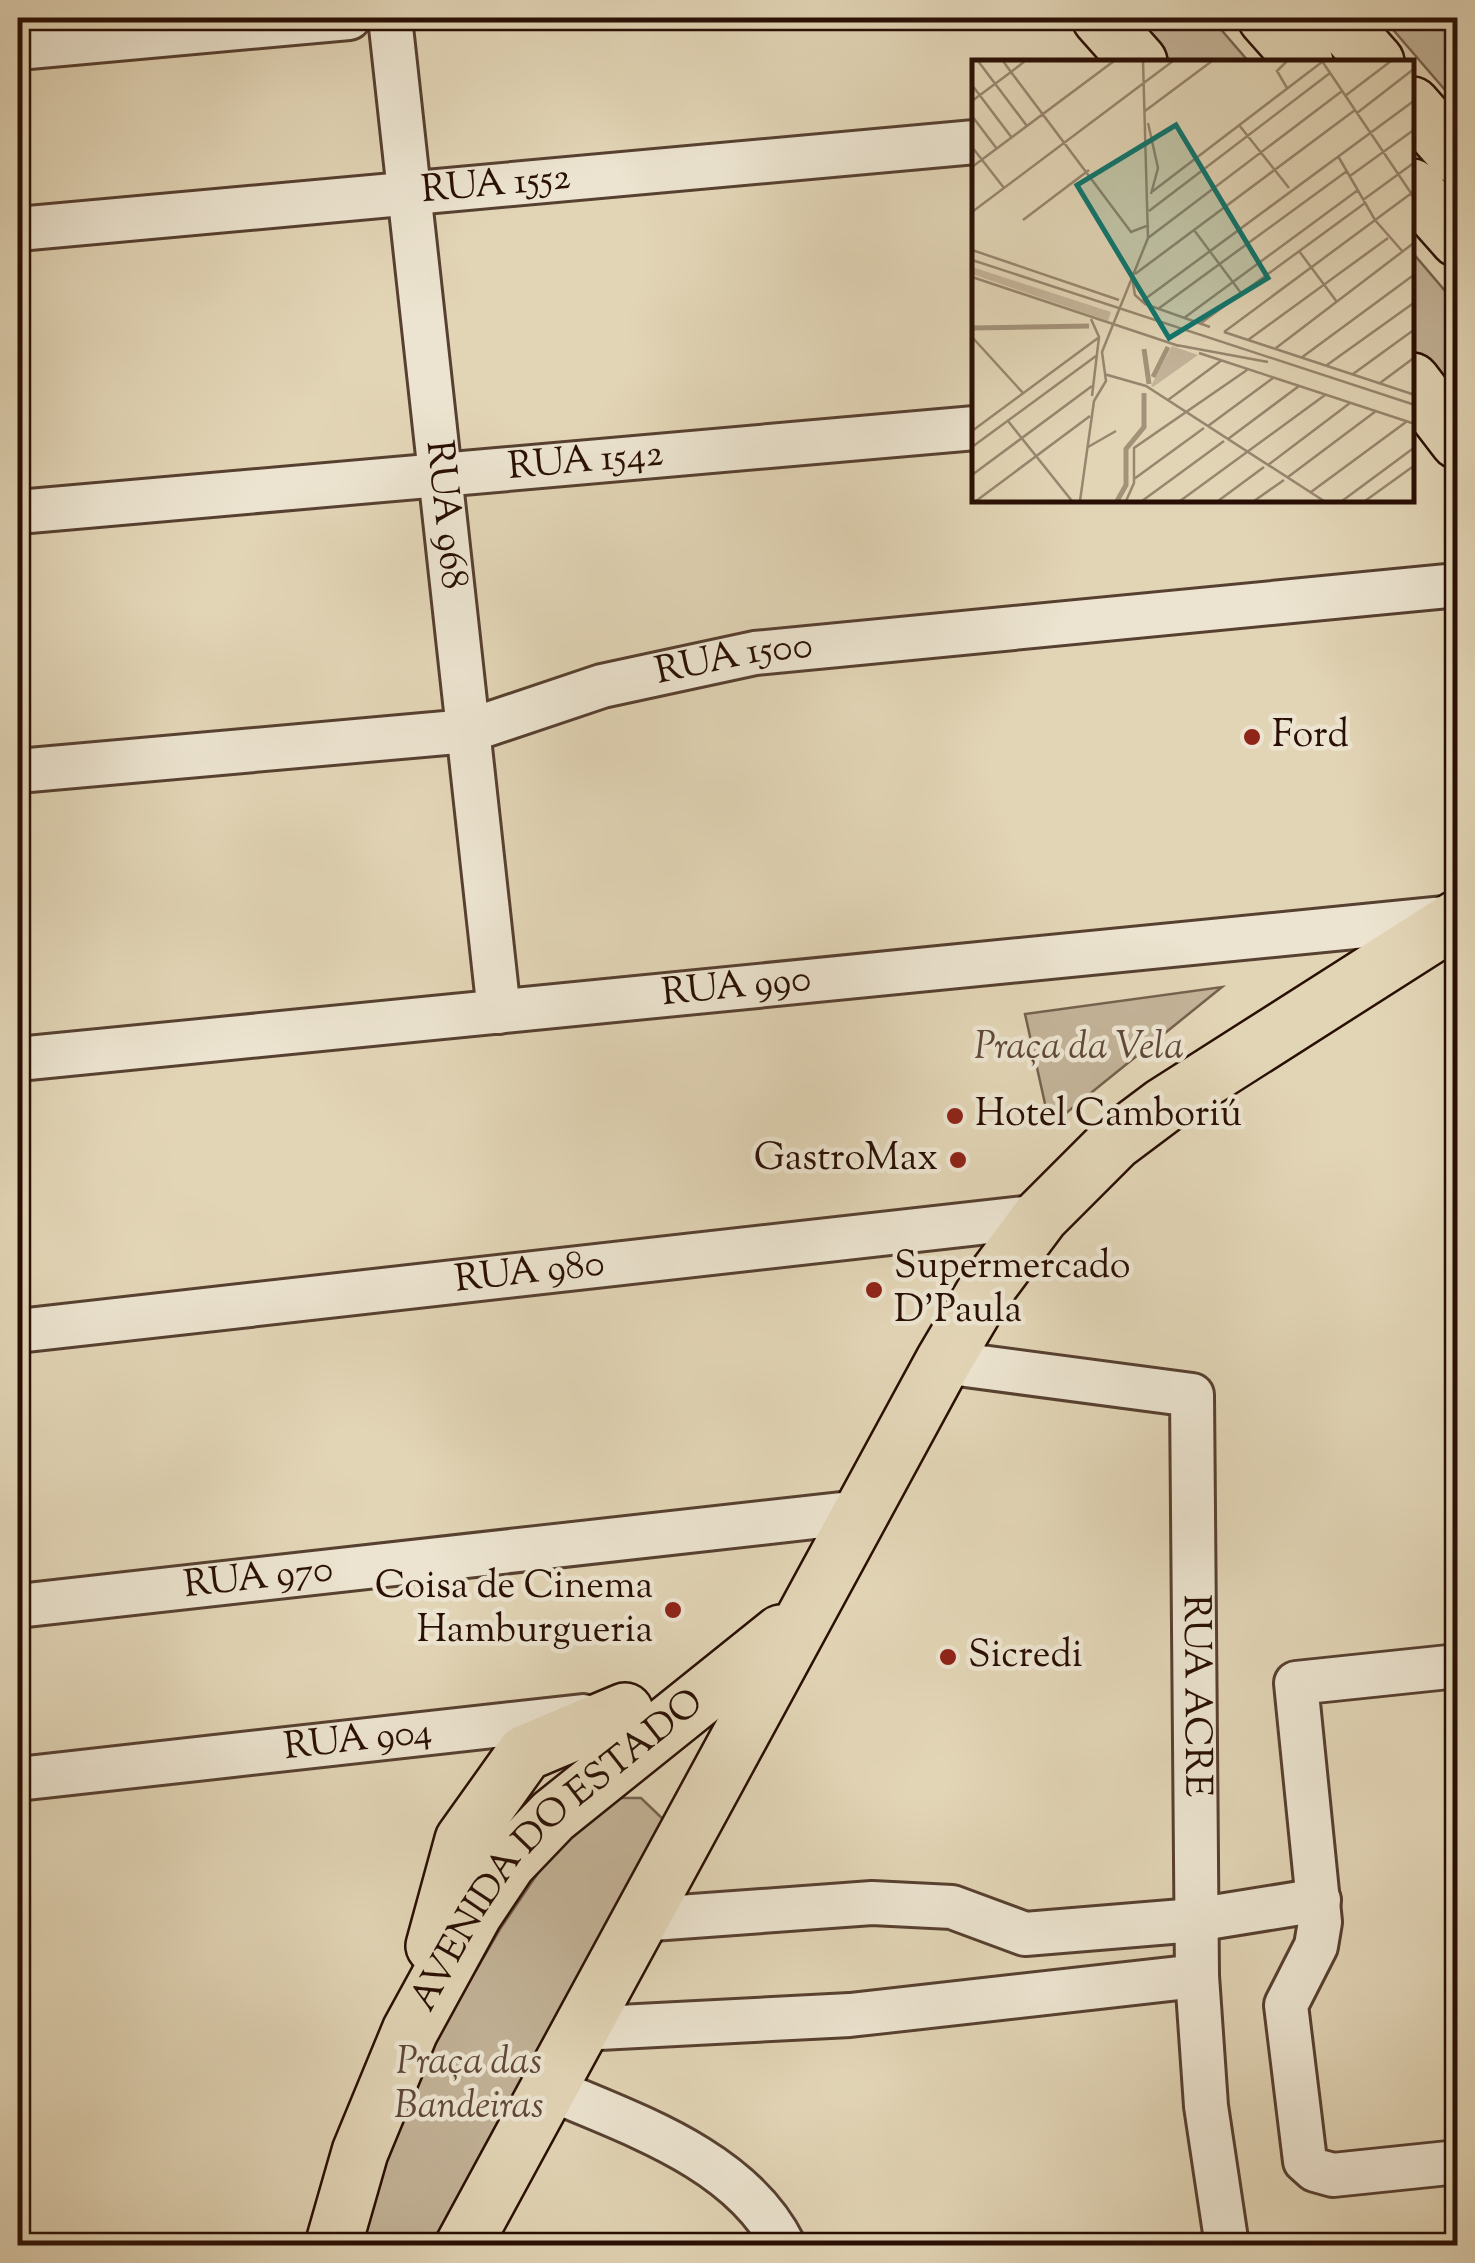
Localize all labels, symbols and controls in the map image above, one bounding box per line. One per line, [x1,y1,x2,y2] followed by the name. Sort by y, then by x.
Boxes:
[972,60,1415,502] inset map
[419,152,573,219] street label: RUA 1552
[506,428,666,496] street label: RUA 1542
[410,438,479,592] street label: RUA 968
[650,621,815,701] street label: RUA 1500
[1272,710,1349,764] place label: Ford
[1241,726,1263,748] marker: Ford
[659,954,814,1022] street label: RUA 990
[974,1022,1184,1076] park label: Praça da Vela
[975,1089,1242,1143] place label: Hotel Camboriú
[944,1105,966,1127] marker: Hotel Camboriú
[754,1133,938,1187] place label: GastroMax
[947,1149,969,1171] marker: GastroMax
[452,1238,608,1309] street label: RUA 980
[894,1241,1131,1339] place label: Supermercado D'Paula
[863,1279,885,1301] marker: Supermercado D'Paula
[181,1544,336,1614] street label: RUA 970
[375,1561,653,1659] place label: Coisa de Cinema Hamburgueria
[1167,1594,1222,1797] street label: RUA ACRE
[662,1599,684,1621] marker: Coisa de Cinema Hamburgueria
[968,1630,1083,1684] place label: Sicredi
[937,1646,959,1668] marker: Sicredi
[398,1678,716,2022] street label: AVENIDA DO ESTADO
[281,1706,435,1776] street label: RUA 904
[394,2037,544,2135] park label: Praça das Bandeiras

